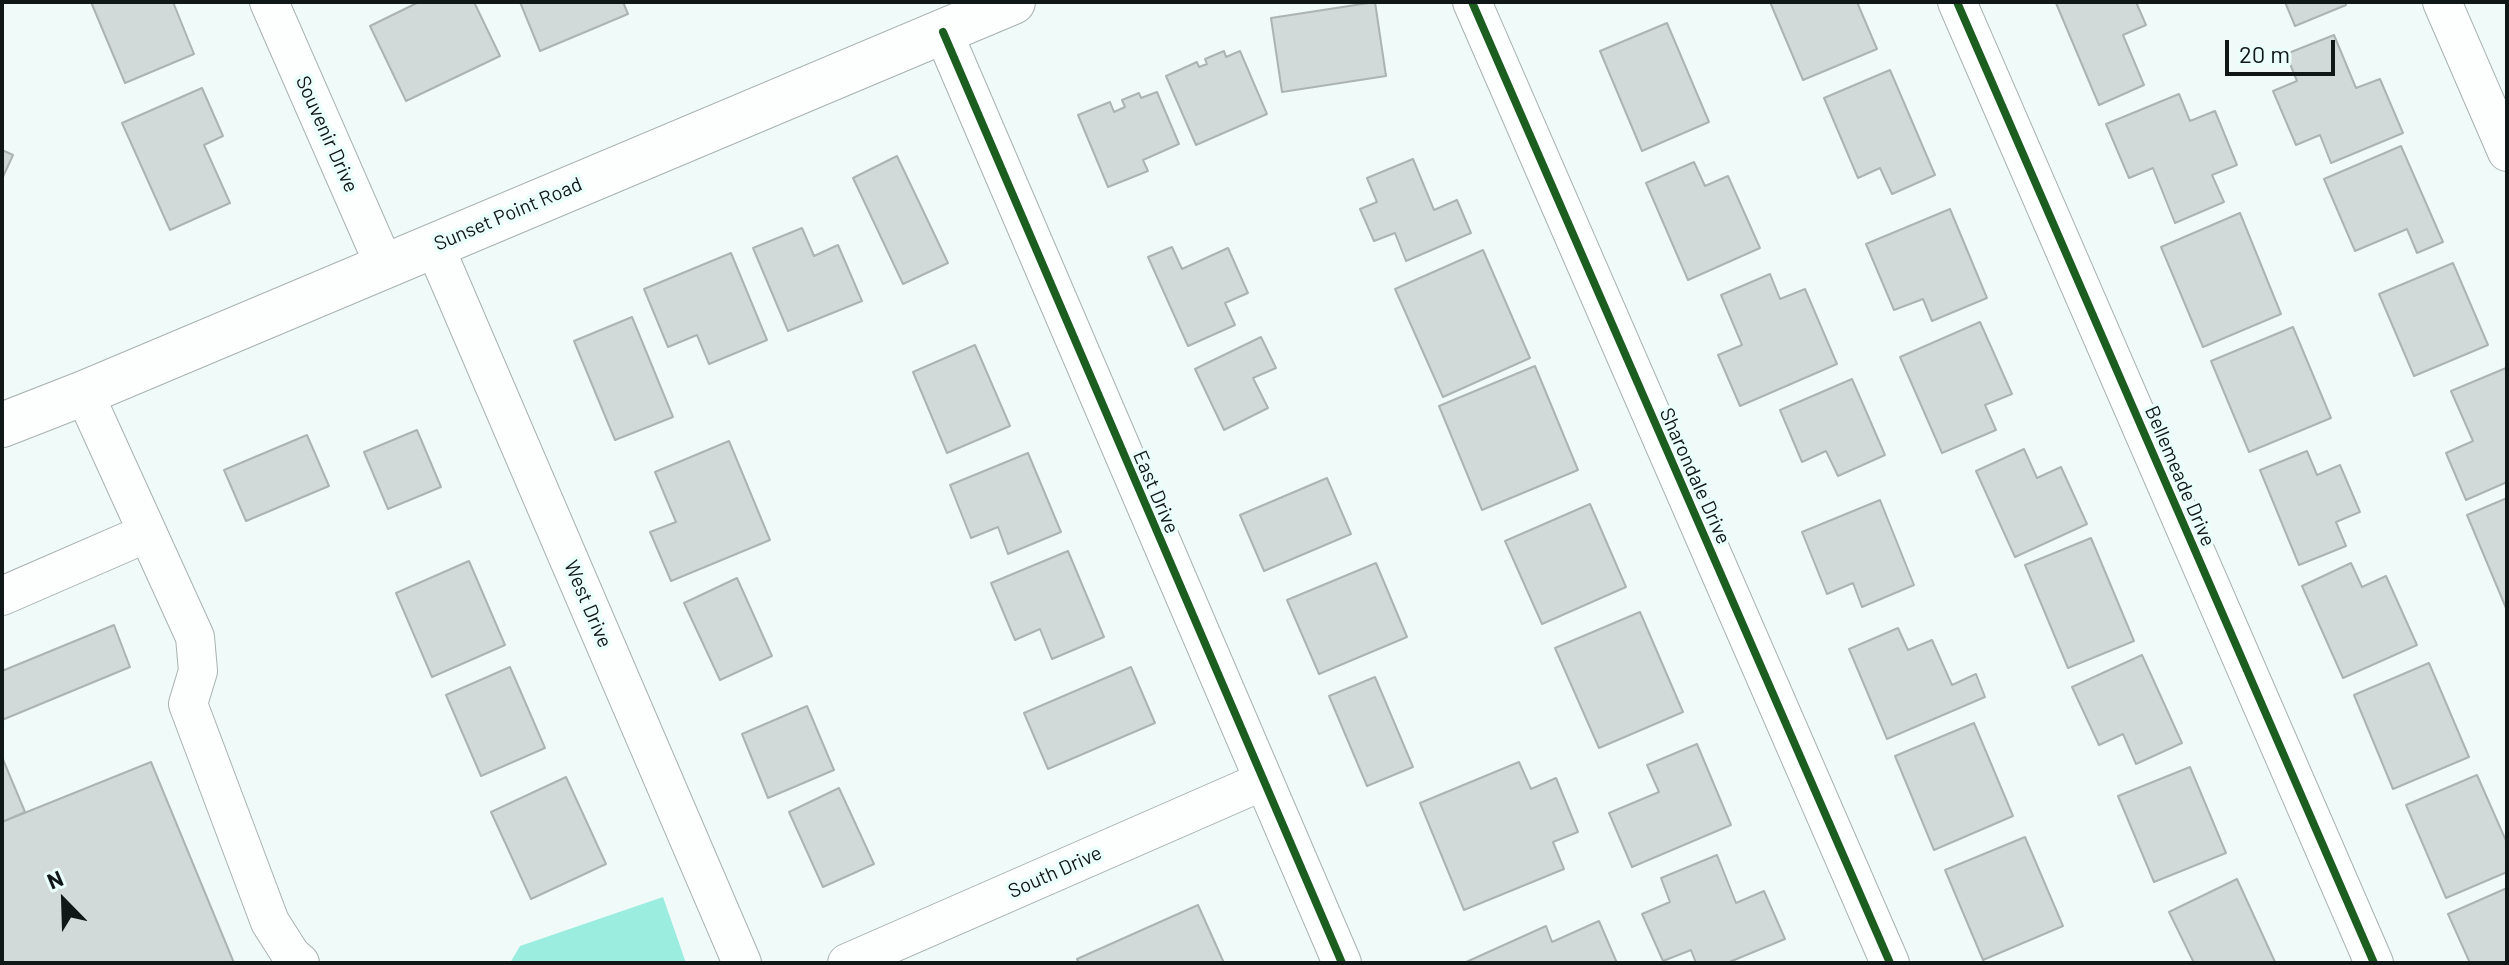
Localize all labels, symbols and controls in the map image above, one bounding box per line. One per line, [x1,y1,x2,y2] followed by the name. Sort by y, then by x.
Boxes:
[2229,24,2339,74] scale bar
[2239,39,2290,68] text: 20 m
[291,72,363,196] street label: Souvenir Drive
[430,172,586,256] street label: Sunset Point Road
[2140,402,2220,550] street label: Bellemeade Drive
[1654,404,1736,548] street label: Sharondale Drive
[1128,447,1184,537] street label: East Drive
[559,557,617,651] street label: West Drive
[1004,841,1106,903] street label: South Drive
[24,861,104,941] north arrow
[43,864,66,894] text: N

